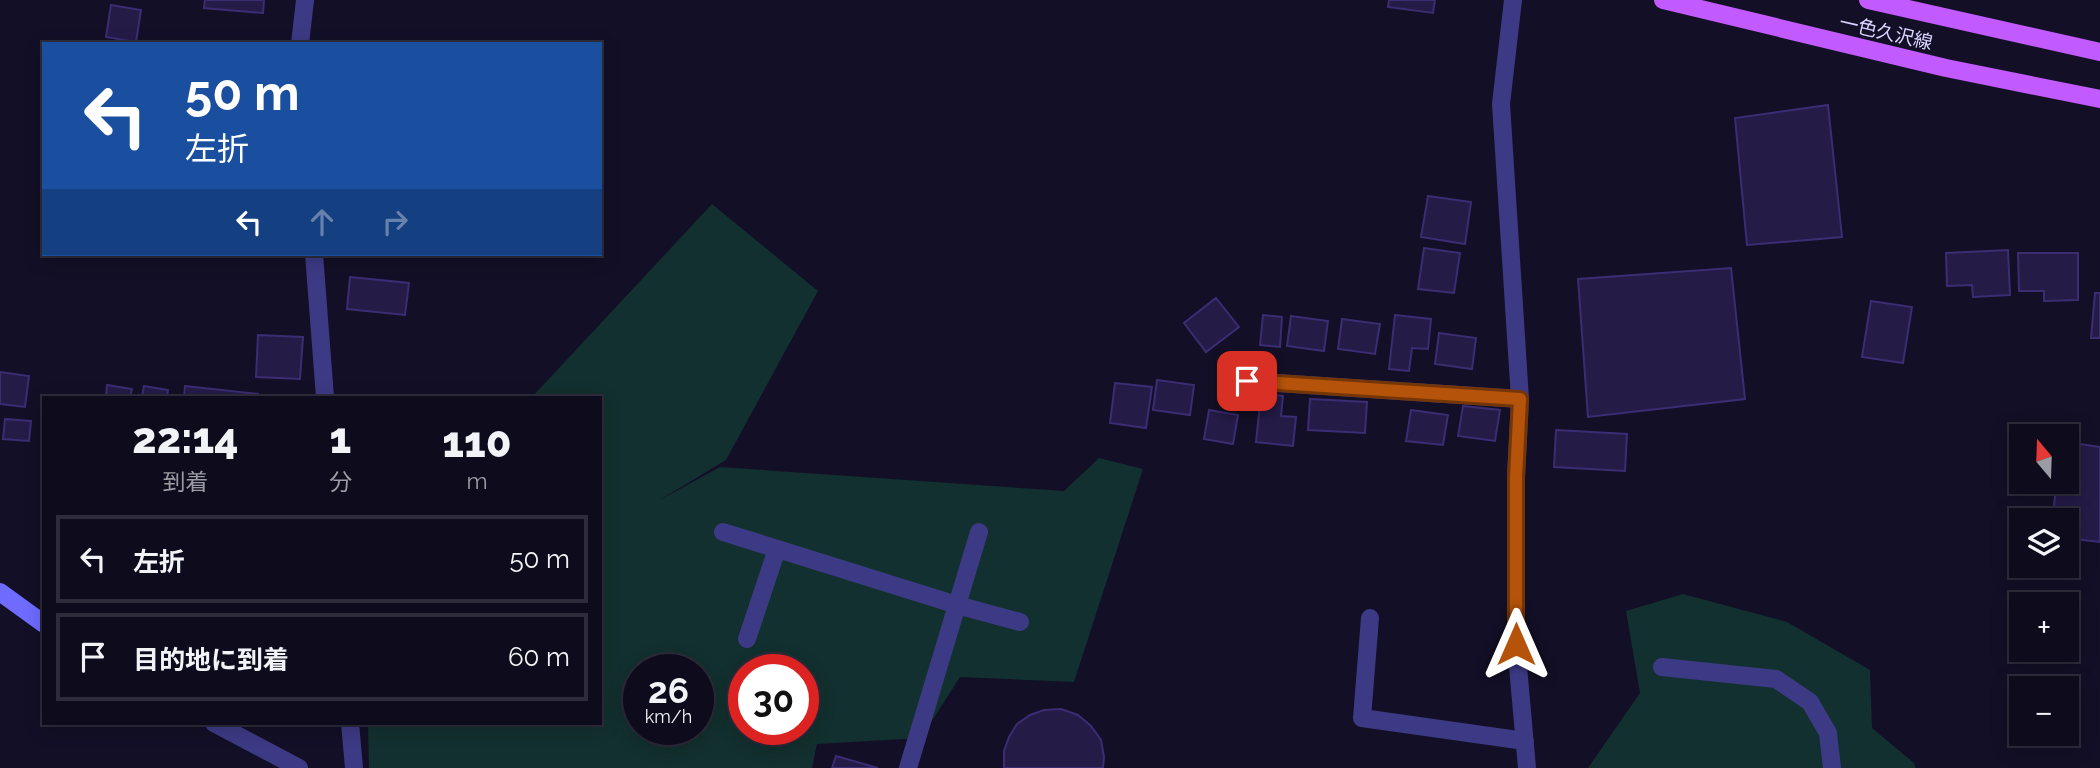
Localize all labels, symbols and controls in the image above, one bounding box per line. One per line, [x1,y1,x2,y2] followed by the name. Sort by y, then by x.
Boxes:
[1837,11,1935,53] street label: 一色久沢線
[185,64,300,121] text: 50 m
[70,70,161,161] icon: left
[185,130,249,167] text: 左折
[230,203,268,241] icon: left
[303,203,341,241] icon: ahead
[376,203,414,241] icon: right
[1217,351,1277,411] pin
[1228,362,1266,400] icon: arrive
[132,414,239,463] text: 22:14
[330,414,351,463] text: 1
[442,418,512,467] text: 110
[2009,424,2079,494] north arrow
[2009,424,2079,746] map controls
[466,467,488,494] text: m
[162,468,208,495] text: 到着
[329,468,352,495] text: 分
[2009,508,2079,578] button: layers
[74,540,112,578] icon: left
[509,544,570,574] text: 50 m
[133,547,185,577] text: 左折
[2009,592,2079,662] button: +
[1479,607,1553,681] position arrow
[74,638,112,676] icon: arrive
[508,642,570,672] text: 60 m
[133,645,289,675] text: 目的地に到着
[728,654,819,745] speed limit sign: 30
[648,670,689,711] text: 26
[2009,676,2079,746] button: −
[645,706,692,727] text: km/h

